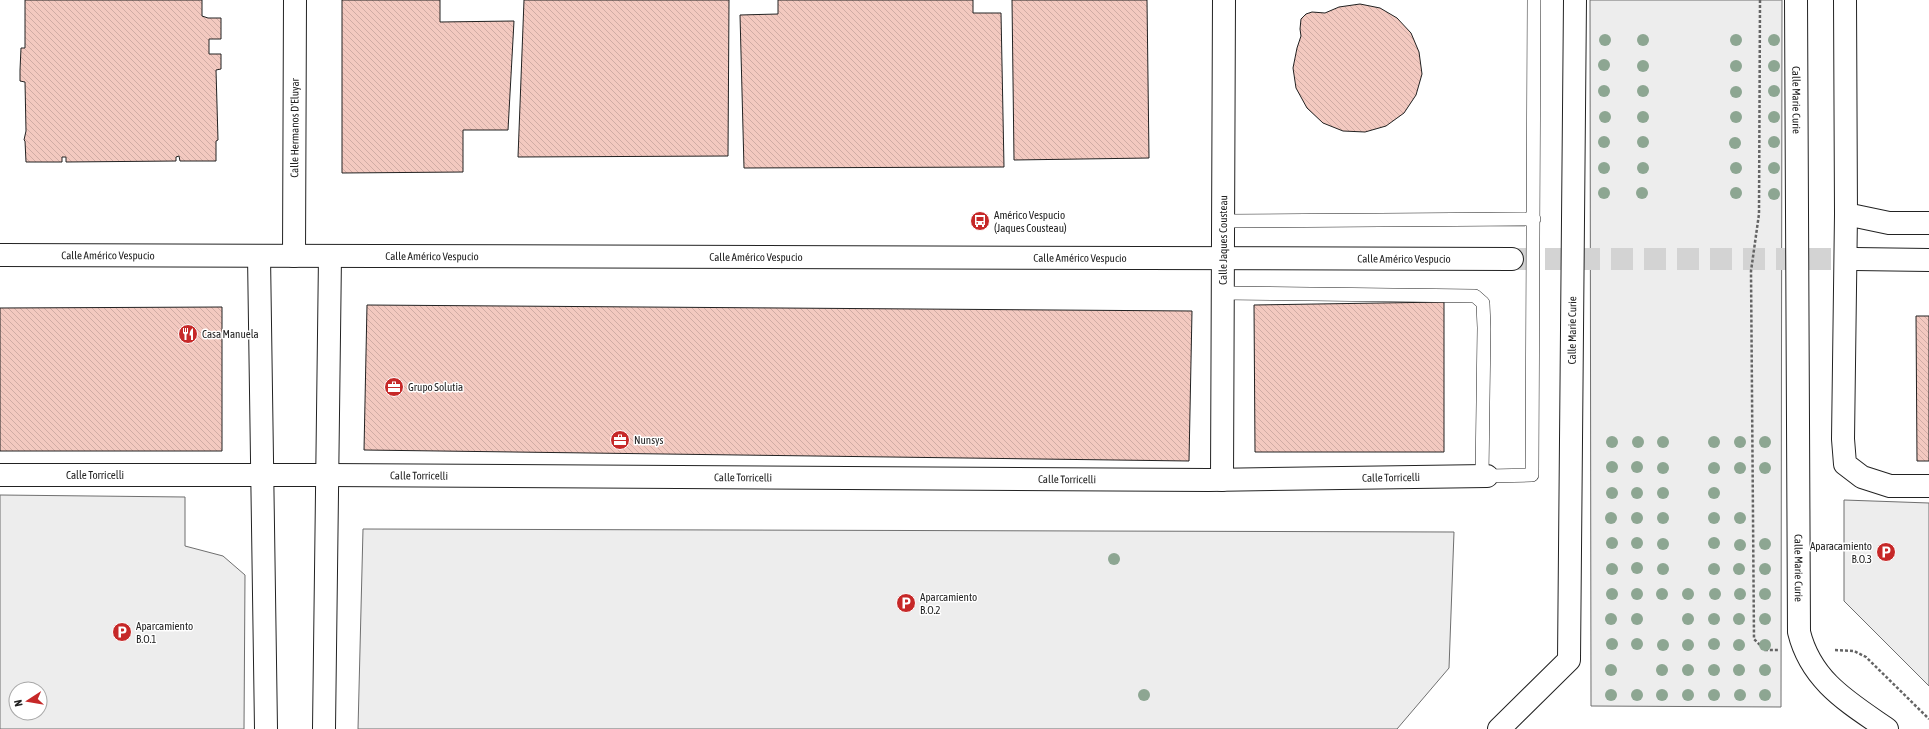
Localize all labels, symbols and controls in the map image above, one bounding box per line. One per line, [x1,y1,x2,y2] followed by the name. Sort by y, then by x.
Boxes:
[1790,66,1803,134] street label: Calle Marie Curie
[288,77,301,178] street label: Calle Hermanos D'Eluyar
[1217,195,1229,285] street label: Calle Jaques Cousteau
[994,209,1067,234] place label: Américo Vespucio (Jaques Cousteau)
[969,210,991,232] bus stop icon: Américo Vespucio (Jaques Cousteau)
[61,249,155,261] street label: Calle Américo Vespucio
[385,250,479,262] street label: Calle Américo Vespucio
[709,251,803,263] street label: Calle Américo Vespucio
[1033,252,1127,264] street label: Calle Américo Vespucio
[1357,253,1451,265] street label: Calle Américo Vespucio
[1566,296,1578,364] street label: Calle Marie Curie
[177,323,199,345] restaurant icon: Casa Manuela
[202,328,259,340] place label: Casa Manuela
[383,376,405,398] office icon: Grupo Solutia
[408,381,463,393] place label: Grupo Solutia
[609,429,631,451] office icon: Nunsys
[634,434,664,446] place label: Nunsys
[66,469,124,481] street label: Calle Torricelli
[390,469,448,482] street label: Calle Torricelli
[714,471,772,484] street label: Calle Torricelli
[1362,471,1420,484] street label: Calle Torricelli
[1038,473,1096,485] street label: Calle Torricelli
[1793,534,1805,602] street label: Calle Marie Curie
[1810,540,1872,565] place label: Aparacamiento B.O.3
[1875,541,1897,563] parking icon: Aparacamiento B.O.3
[920,591,977,616] place label: Aparcamiento B.O.2
[895,592,917,614] parking icon: Aparcamiento B.O.2
[136,620,193,645] place label: Aparcamiento B.O.1
[111,621,133,643] parking icon: Aparcamiento B.O.1
[8,681,48,721] north arrow
[12,699,25,708] text: N

